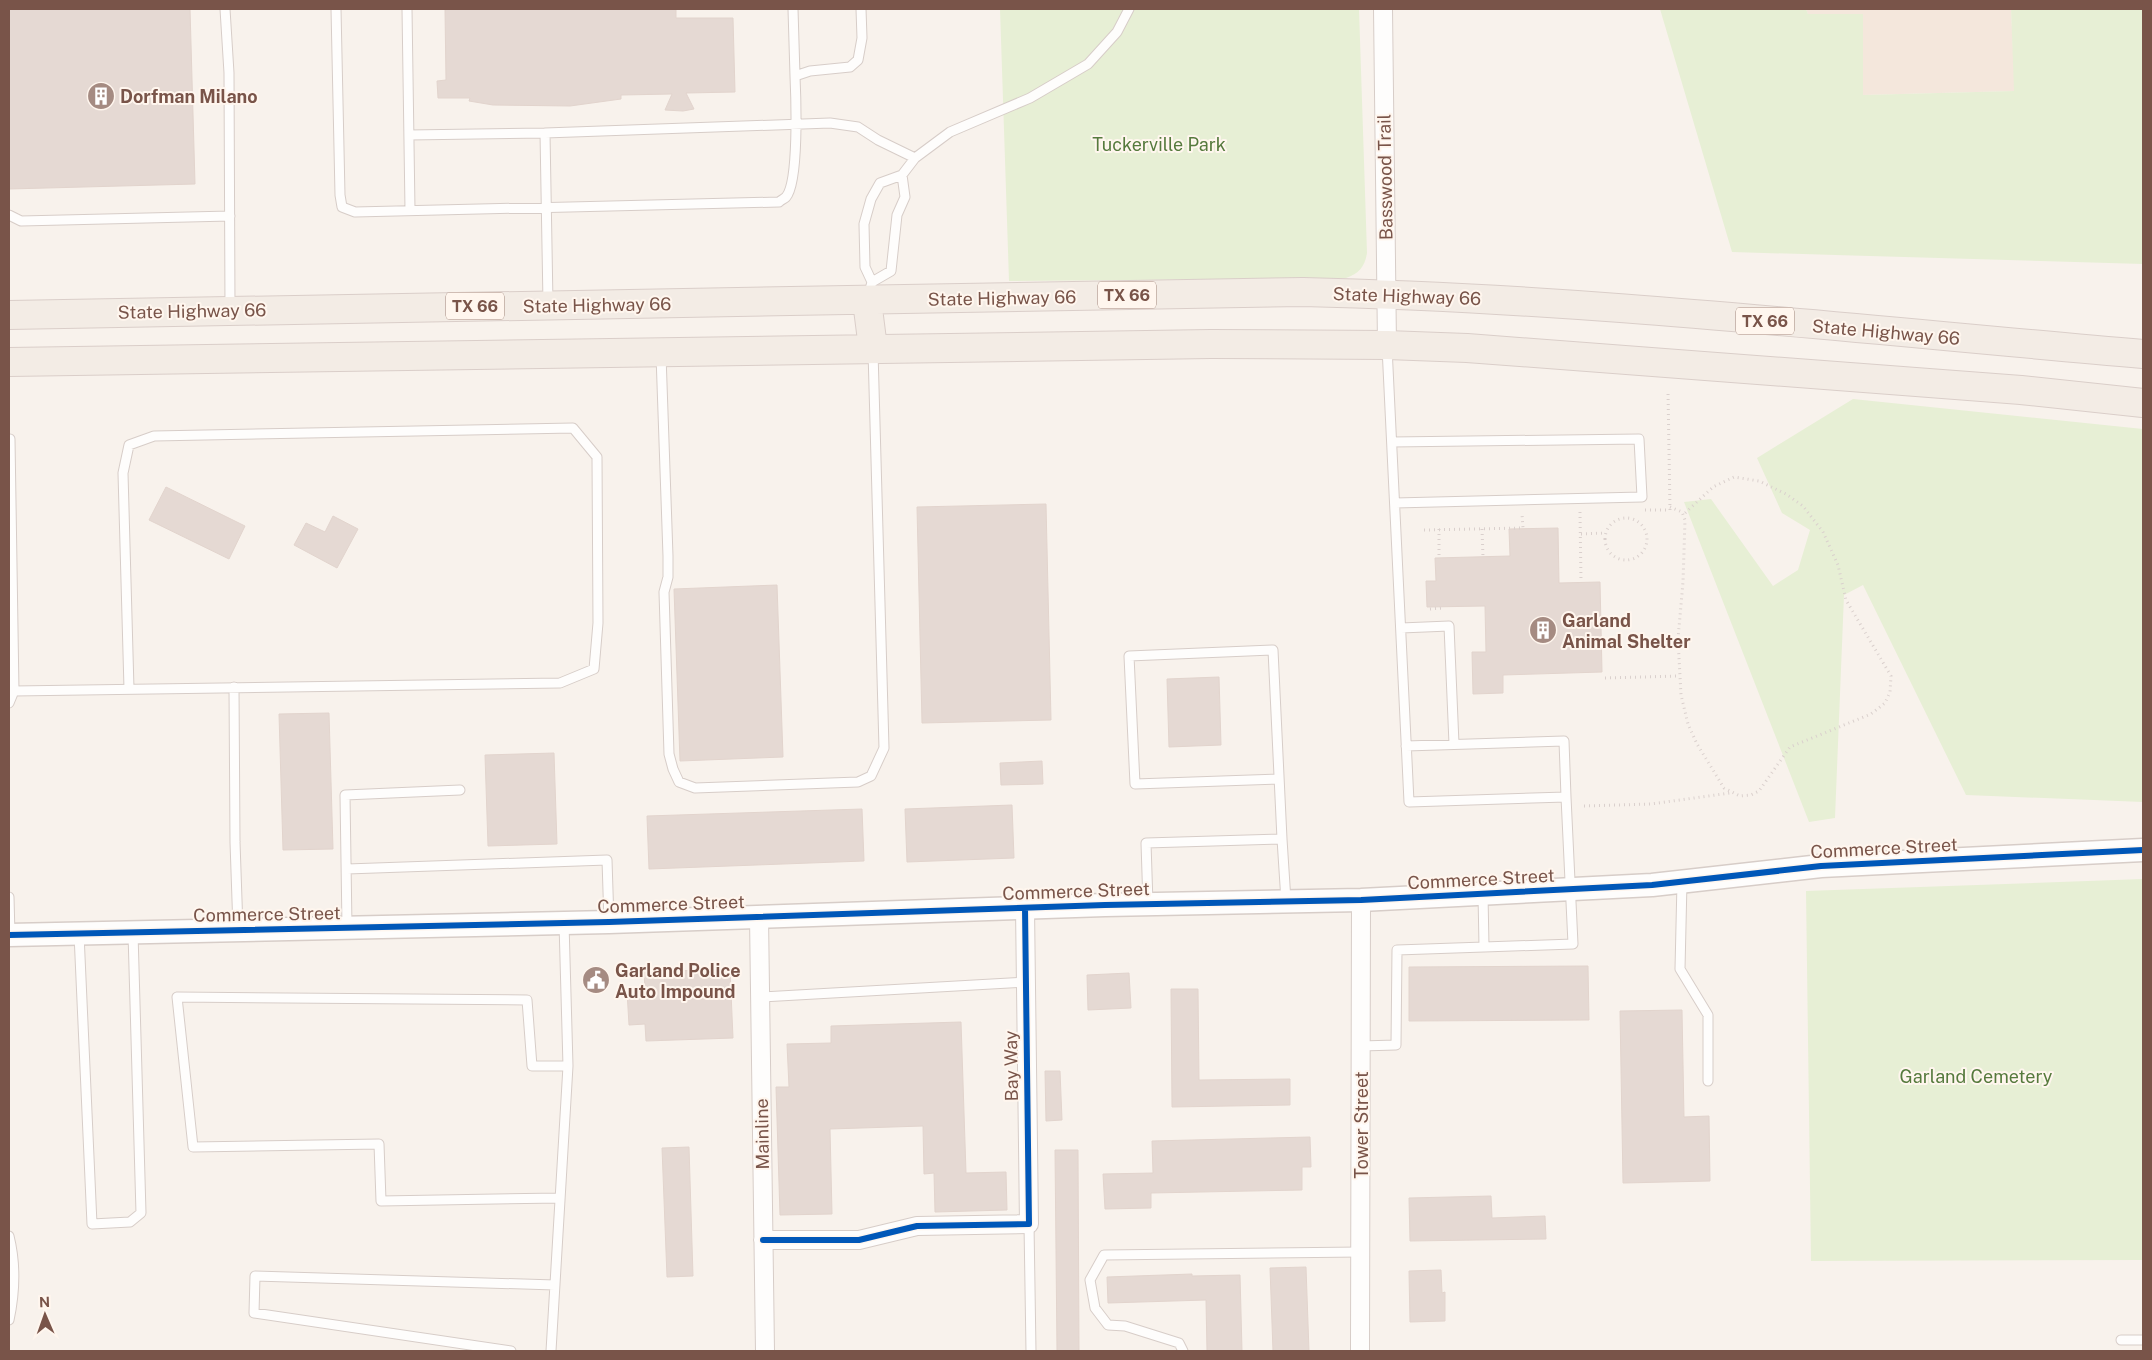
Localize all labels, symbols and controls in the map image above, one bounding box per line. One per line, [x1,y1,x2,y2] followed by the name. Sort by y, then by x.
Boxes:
[86,81,116,111] building icon: Dorfman Milano
[120,86,258,107] place label: Dorfman Milano
[1373,114,1397,240] street label: Basswood Trail
[1092,134,1226,155] park label: Tuckerville Park
[1098,282,1156,308] road number: TX 66
[1332,283,1482,309] street label: State Highway 66
[928,286,1076,310] street label: State Highway 66
[446,292,504,320] road number: TX 66
[523,293,671,317] street label: State Highway 66
[118,299,266,323] street label: State Highway 66
[1736,308,1794,334] road number: TX 66
[1811,315,1961,349] street label: State Highway 66
[1562,610,1691,652] place label: Garland Animal Shelter
[1528,615,1558,645] building icon: Garland Animal Shelter
[1810,834,1958,862] street label: Commerce Street
[1407,865,1555,893] street label: Commerce Street
[1002,878,1150,904] street label: Commerce Street
[597,891,745,917] street label: Commerce Street
[193,902,341,926] street label: Commerce Street
[615,960,741,1002] place label: Garland Police Auto Impound
[581,965,611,995] public building icon: Garland Police Auto Impound
[1000,1030,1022,1102] street label: Bay Way
[1900,1066,2053,1087] park label: Garland Cemetery
[1351,1071,1372,1179] street label: Tower Street
[751,1098,773,1170] street label: Mainline
[20,1290,70,1340] north arrow
[39,1294,50,1310] text: N

